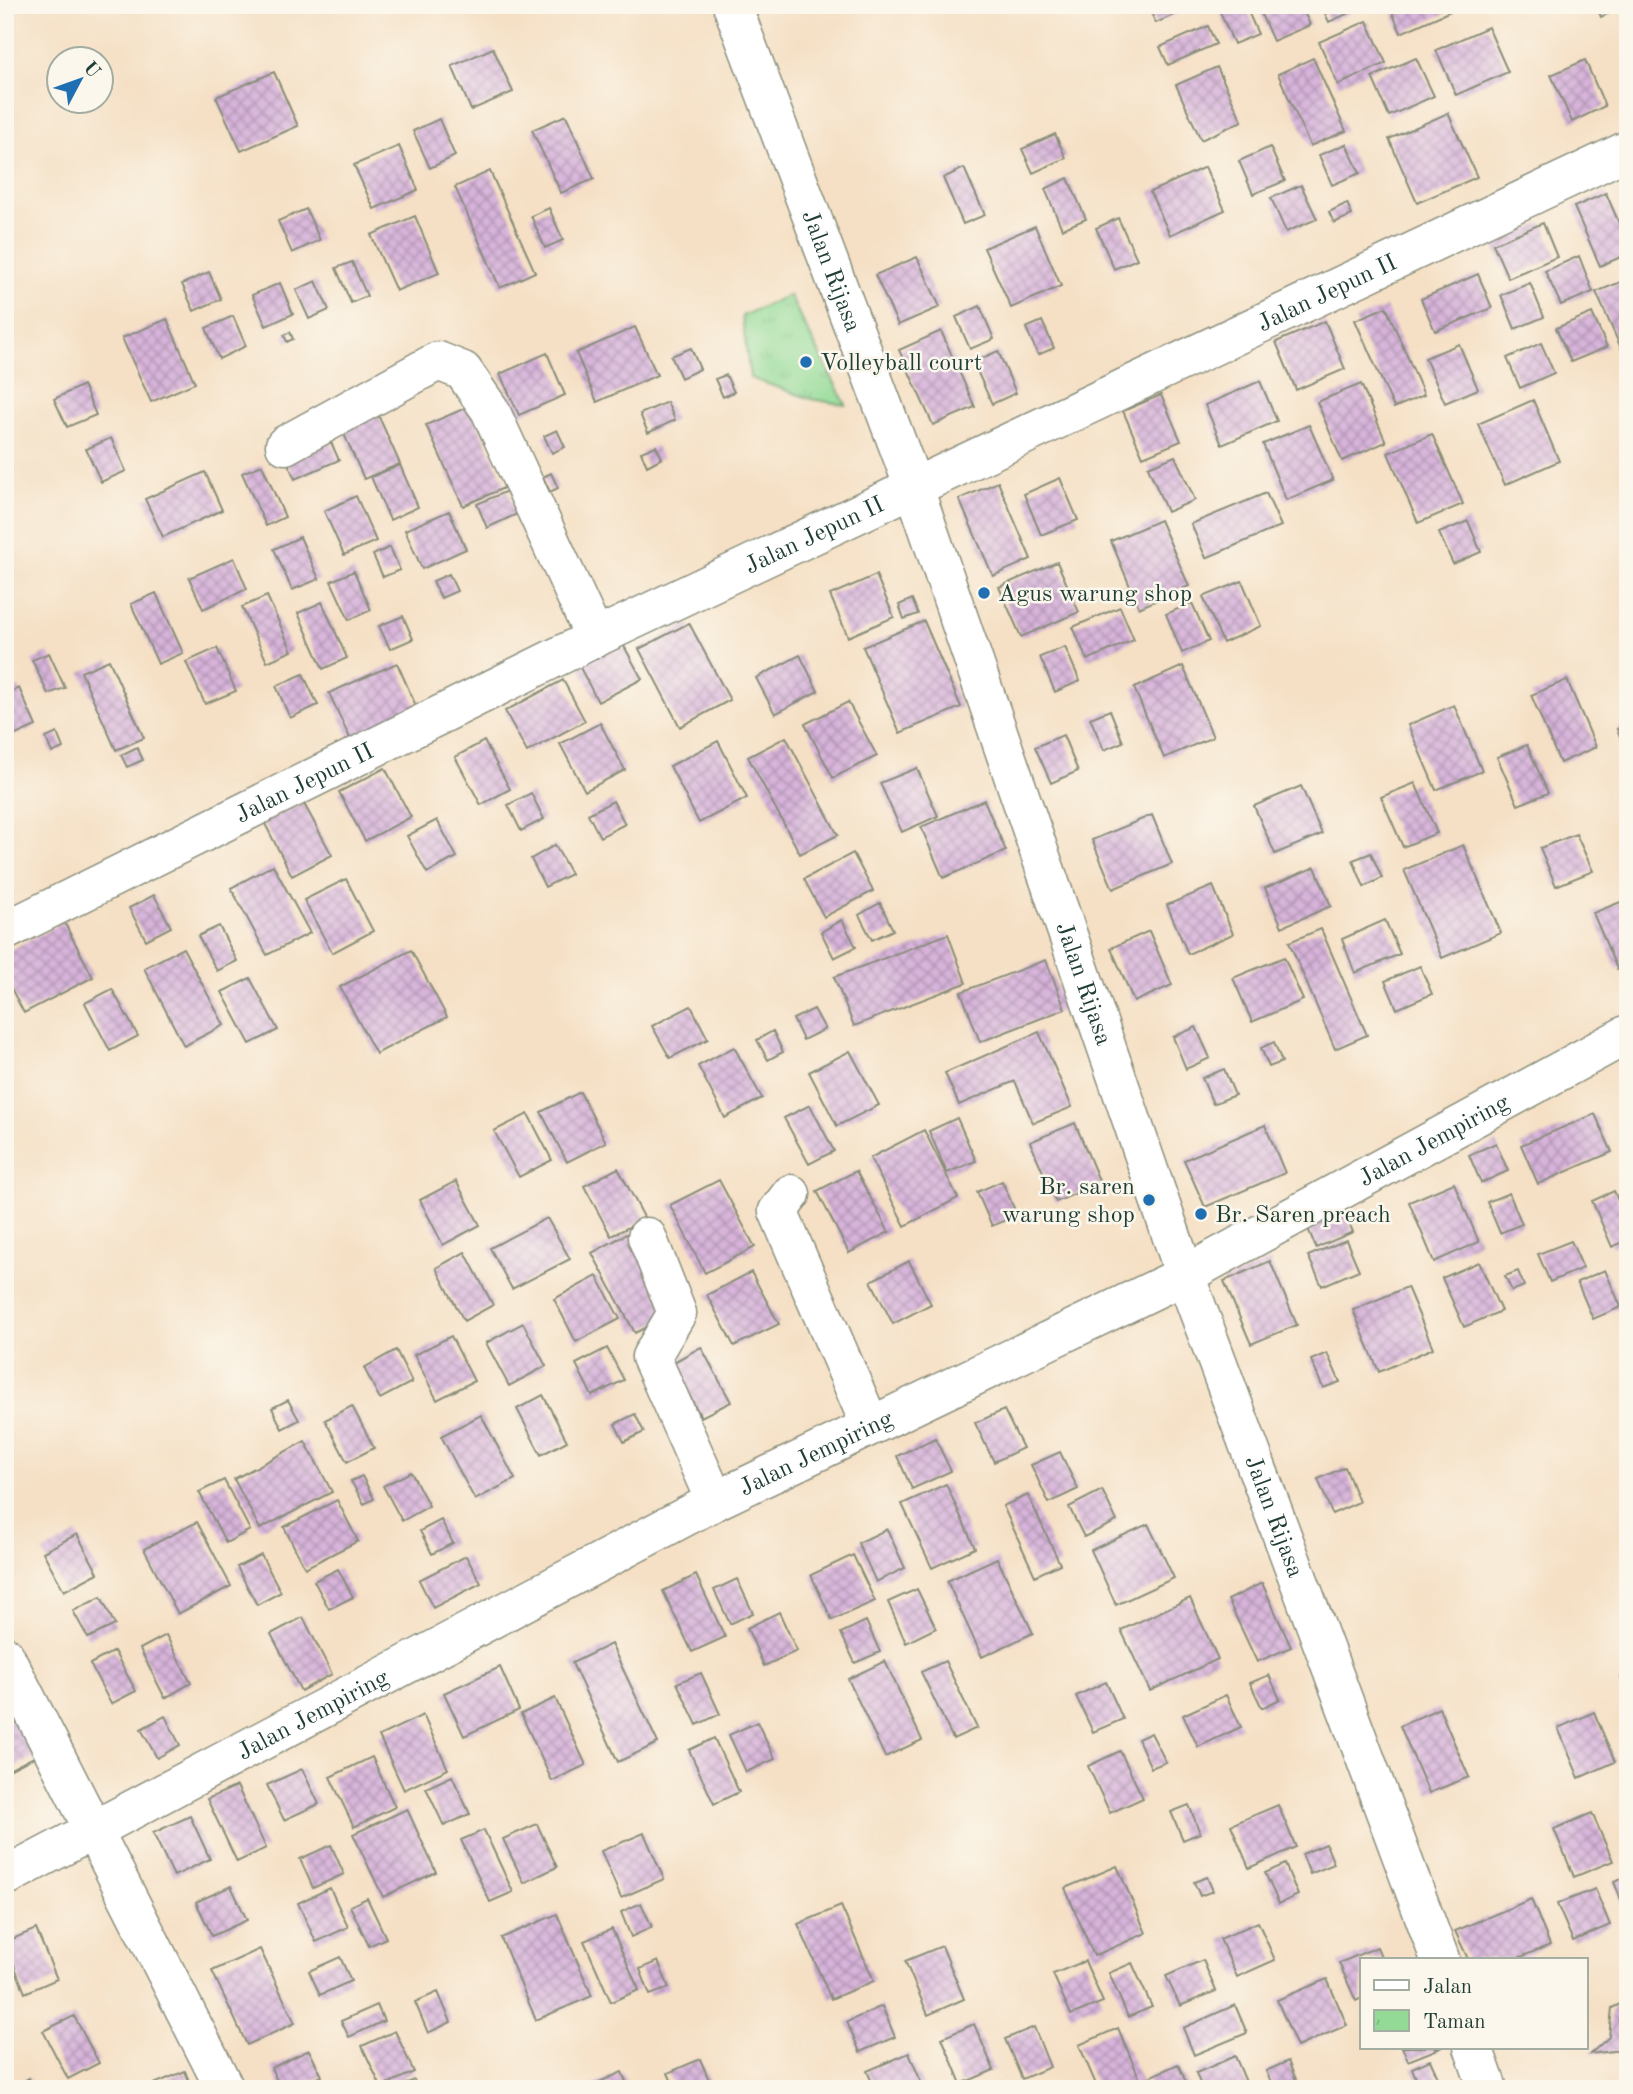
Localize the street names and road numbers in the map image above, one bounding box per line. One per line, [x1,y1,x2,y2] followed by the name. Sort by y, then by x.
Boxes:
[796,207,864,336] street label: Jalan Rijasa
[1254,251,1401,337] street label: Jalan Jepun II
[742,493,888,579] street label: Jalan Jepun II
[232,740,378,829] street label: Jalan Jepun II
[1050,919,1115,1049] street label: Jalan Rijasa
[1355,1091,1514,1192] street label: Jalan Jempiring
[736,1407,897,1501] street label: Jalan Jempiring
[1239,1453,1307,1581] street label: Jalan Rijasa
[234,1666,393,1766] street label: Jalan Jempiring

